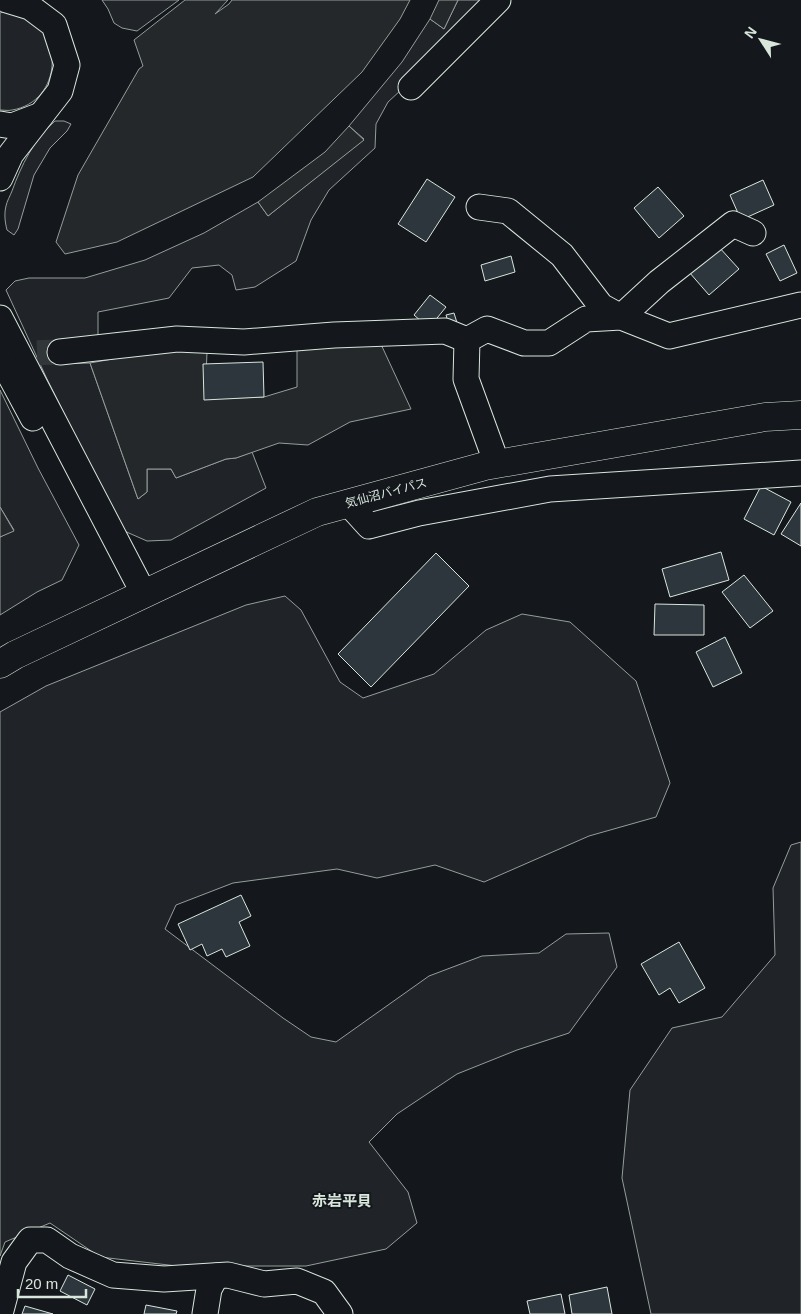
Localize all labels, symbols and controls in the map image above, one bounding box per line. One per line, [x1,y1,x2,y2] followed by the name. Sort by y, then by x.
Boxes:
[736,15,786,65] north arrow
[741,24,760,41] text: N
[344,475,428,511] street label: 気仙沼バイパス
[312,1192,372,1209] district label: 赤岩平貝
[18,1266,85,1298] scale bar
[25,1275,58,1292] text: 20 m

